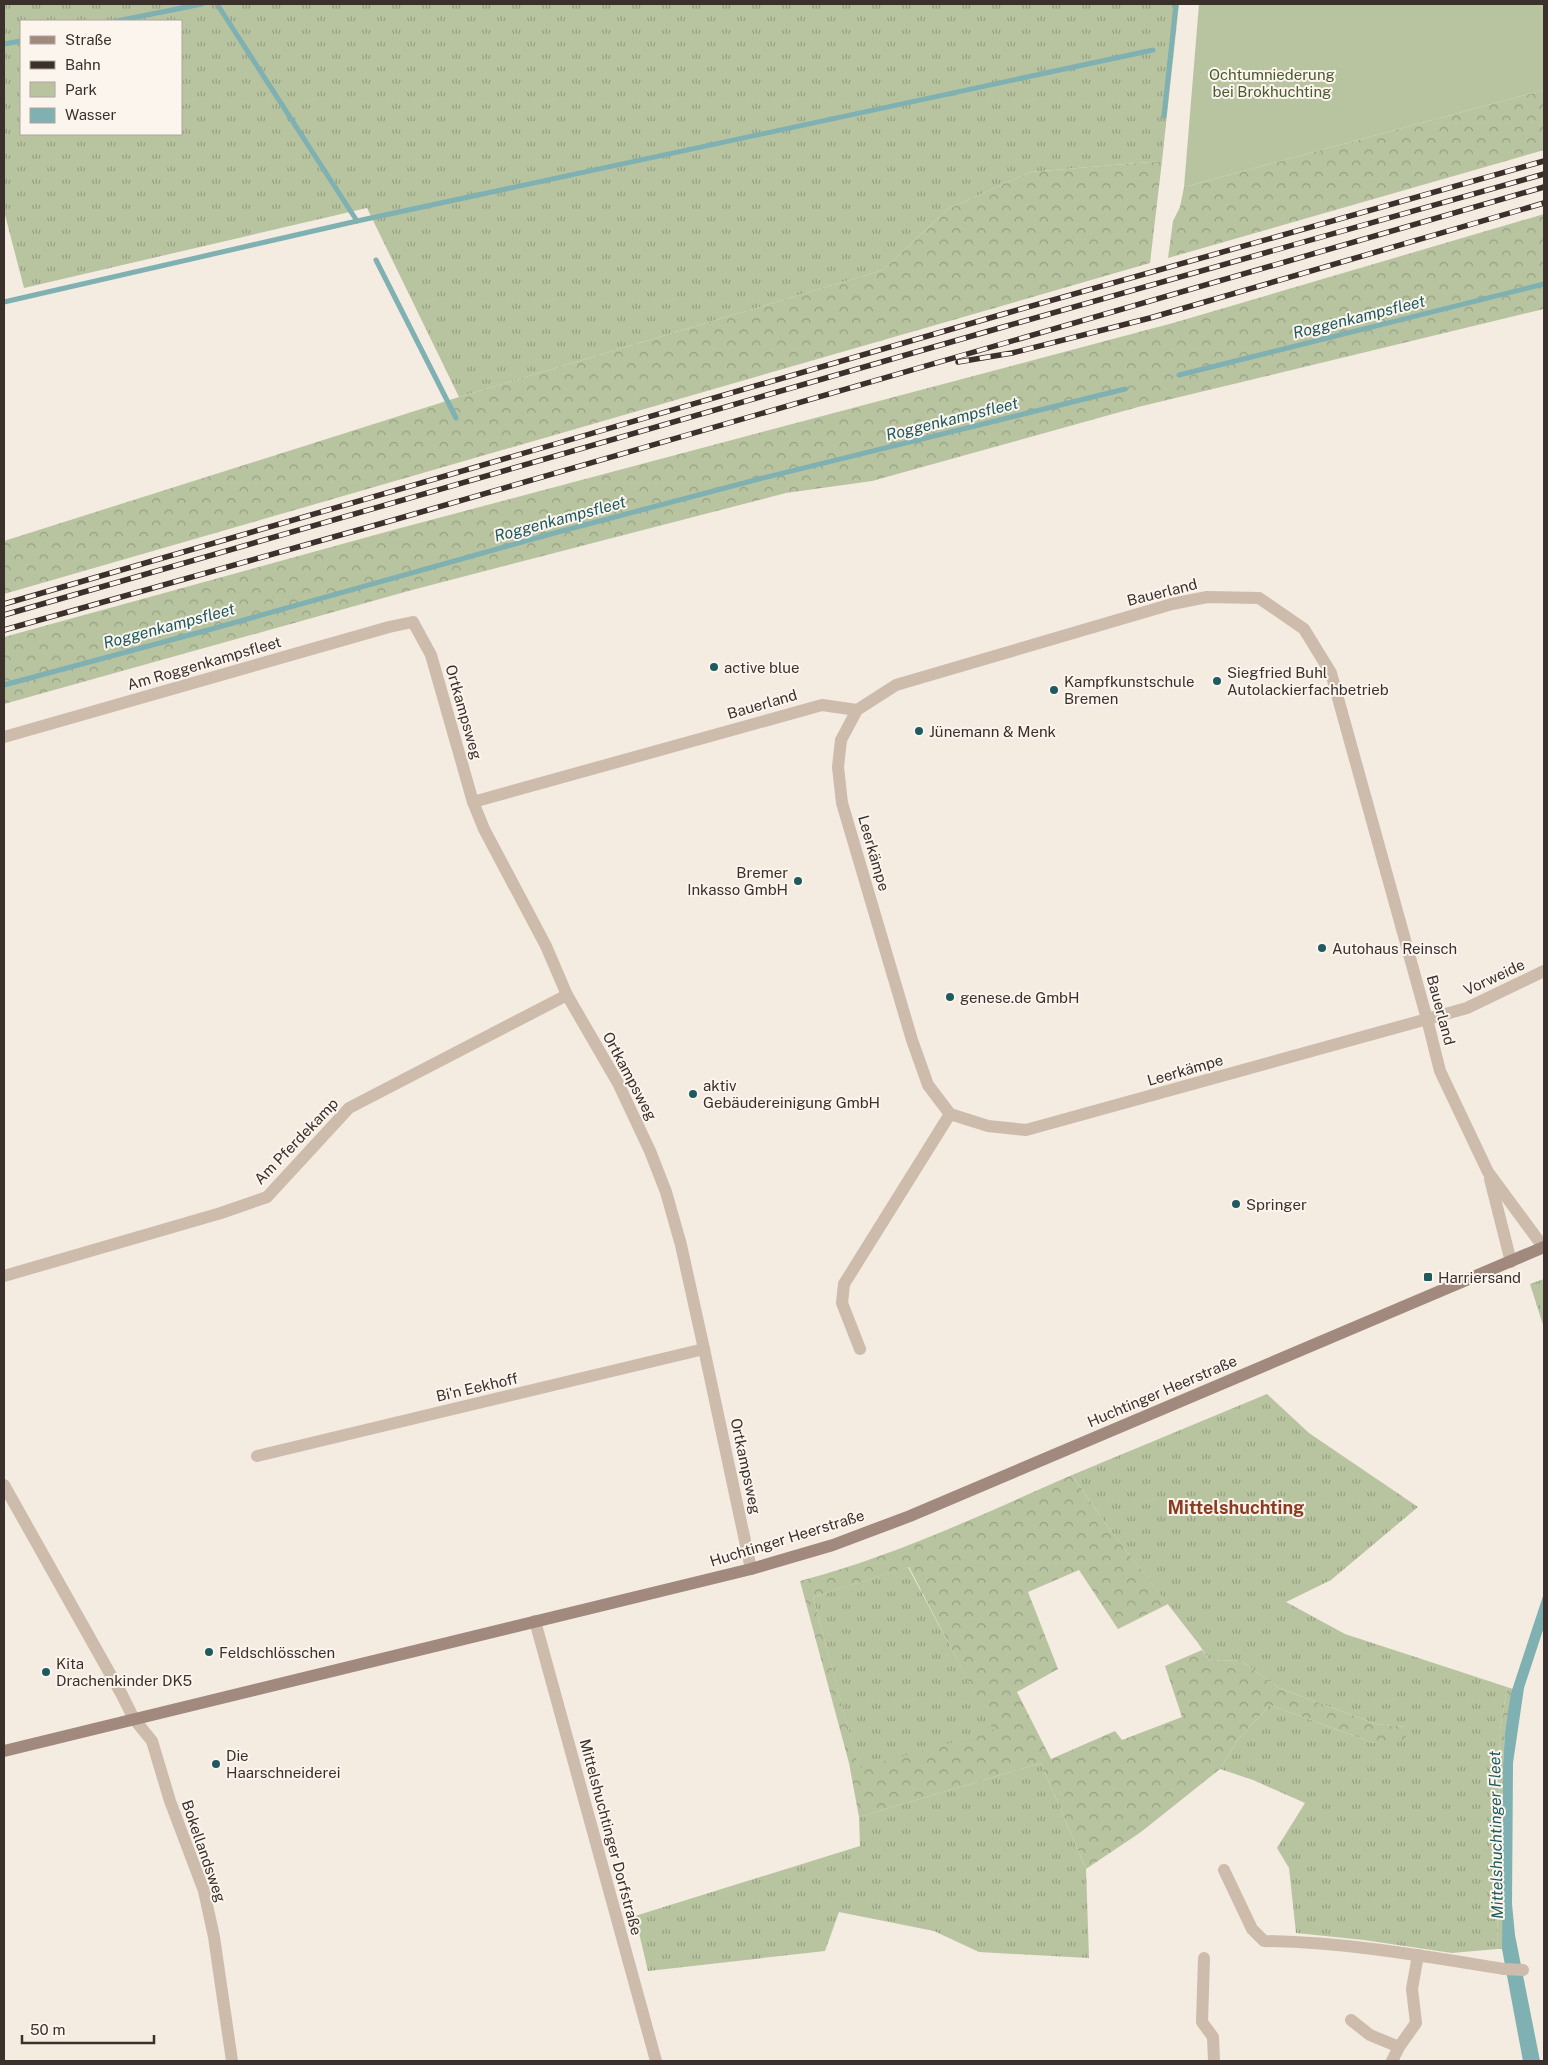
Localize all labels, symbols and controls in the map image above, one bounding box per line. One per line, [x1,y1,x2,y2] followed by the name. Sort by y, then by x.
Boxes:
[20,20,182,135] legend
[65,31,112,48] text: Straße
[65,56,101,73] text: Bahn
[1209,66,1335,100] park label: Ochtumniederung bei Brokhuchting
[65,81,97,98] text: Park
[65,106,117,123] text: Wasser
[1291,291,1427,343] water label: Roggenkampsfleet
[884,393,1020,445] water label: Roggenkampsfleet
[492,492,628,546] water label: Roggenkampsfleet
[1125,575,1199,609] street label: Bauerland
[101,599,237,653] water label: Roggenkampsfleet
[125,633,283,693] street label: Am Roggenkampsfleet
[724,659,800,676] place label: active blue
[708,661,720,673] marker: active blue
[442,663,486,761] street label: Ortkampsweg
[1227,664,1389,698] place label: Siegfried Buhl Autolackierfachbetrieb
[1064,673,1195,707] place label: Kampfkunstschule Bremen
[1211,675,1223,687] marker: Siegfried Buhl Autolackierfachbetrieb
[1048,684,1060,696] marker: Kampfkunstschule Bremen
[725,686,799,722] street label: Bauerland
[929,723,1056,740] place label: Jünemann & Menk
[913,725,925,737] marker: Jünemann & Menk
[855,813,893,893] street label: Leerkämpe
[687,864,788,898] place label: Bremer Inkasso GmbH
[792,875,804,887] marker: Bremer Inkasso GmbH
[1332,940,1457,957] place label: Autohaus Reinsch
[1316,942,1328,954] marker: Autohaus Reinsch
[1461,956,1527,998] street label: Vorweide
[1423,973,1459,1047] street label: Bauerland
[960,989,1079,1006] place label: genese.de GmbH
[944,991,956,1003] marker: genese.de GmbH
[600,1029,660,1123] street label: Ortkampsweg
[1145,1051,1225,1089] street label: Leerkämpe
[703,1077,880,1111] place label: aktiv Gebäudereinigung GmbH
[687,1088,699,1100] marker: aktiv Gebäudereinigung GmbH
[251,1094,341,1187] street label: Am Pferdekamp
[1246,1196,1307,1213] place label: Springer
[1230,1198,1242,1210] marker: Springer
[1438,1269,1521,1286] place label: Harriersand
[1422,1271,1434,1283] marker: Harriersand
[1085,1352,1239,1430] street label: Huchtinger Heerstraße
[434,1369,520,1405] street label: Bi'n Eekhoff
[728,1416,764,1516] street label: Ortkampsweg
[1168,1497,1304,1518] district label: Mittelshuchting
[708,1506,866,1570] street label: Huchtinger Heerstraße
[219,1644,335,1661] place label: Feldschlösschen
[203,1646,215,1658] marker: Feldschlösschen
[56,1655,192,1689] place label: Kita Drachenkinder DK5
[40,1666,52,1678] marker: Kita Drachenkinder DK5
[577,1737,645,1937] street label: Mittelshuchtinger Dorfstraße
[226,1747,340,1781] place label: Die Haarschneiderei
[1485,1751,1507,1919] water label: Mittelshuchtinger Fleet
[210,1758,222,1770] marker: Die Haarschneiderei
[179,1798,229,1904] street label: Bokellandsweg
[22,2012,155,2044] scale bar
[30,2021,65,2038] text: 50 m

